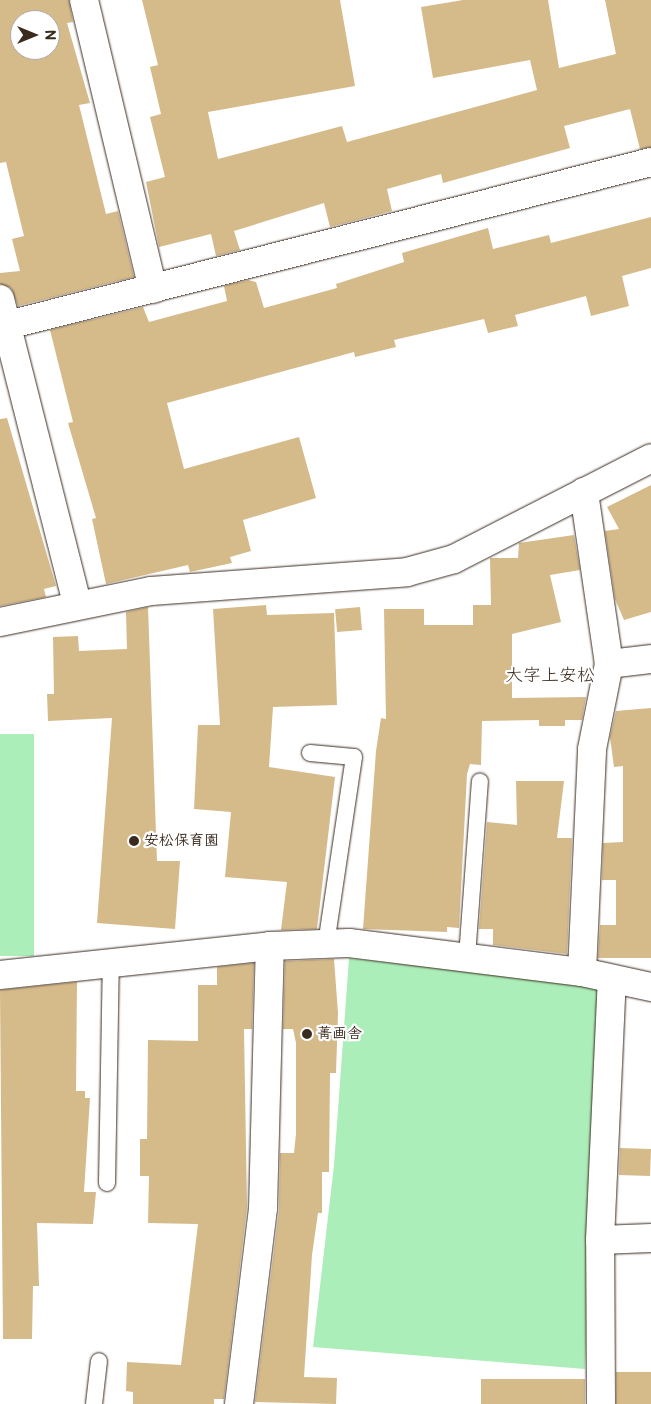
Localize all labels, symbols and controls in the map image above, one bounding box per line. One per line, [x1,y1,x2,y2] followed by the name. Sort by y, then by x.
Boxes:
[10,10,60,60] north arrow
[41,30,58,40] text: N
[505,665,595,687] district label: 大字上安松
[144,832,219,850] place label: 安松保育園
[128,835,140,847] marker: 安松保育園
[317,1025,362,1043] place label: 菁画舎
[301,1028,313,1040] marker: 菁画舎

